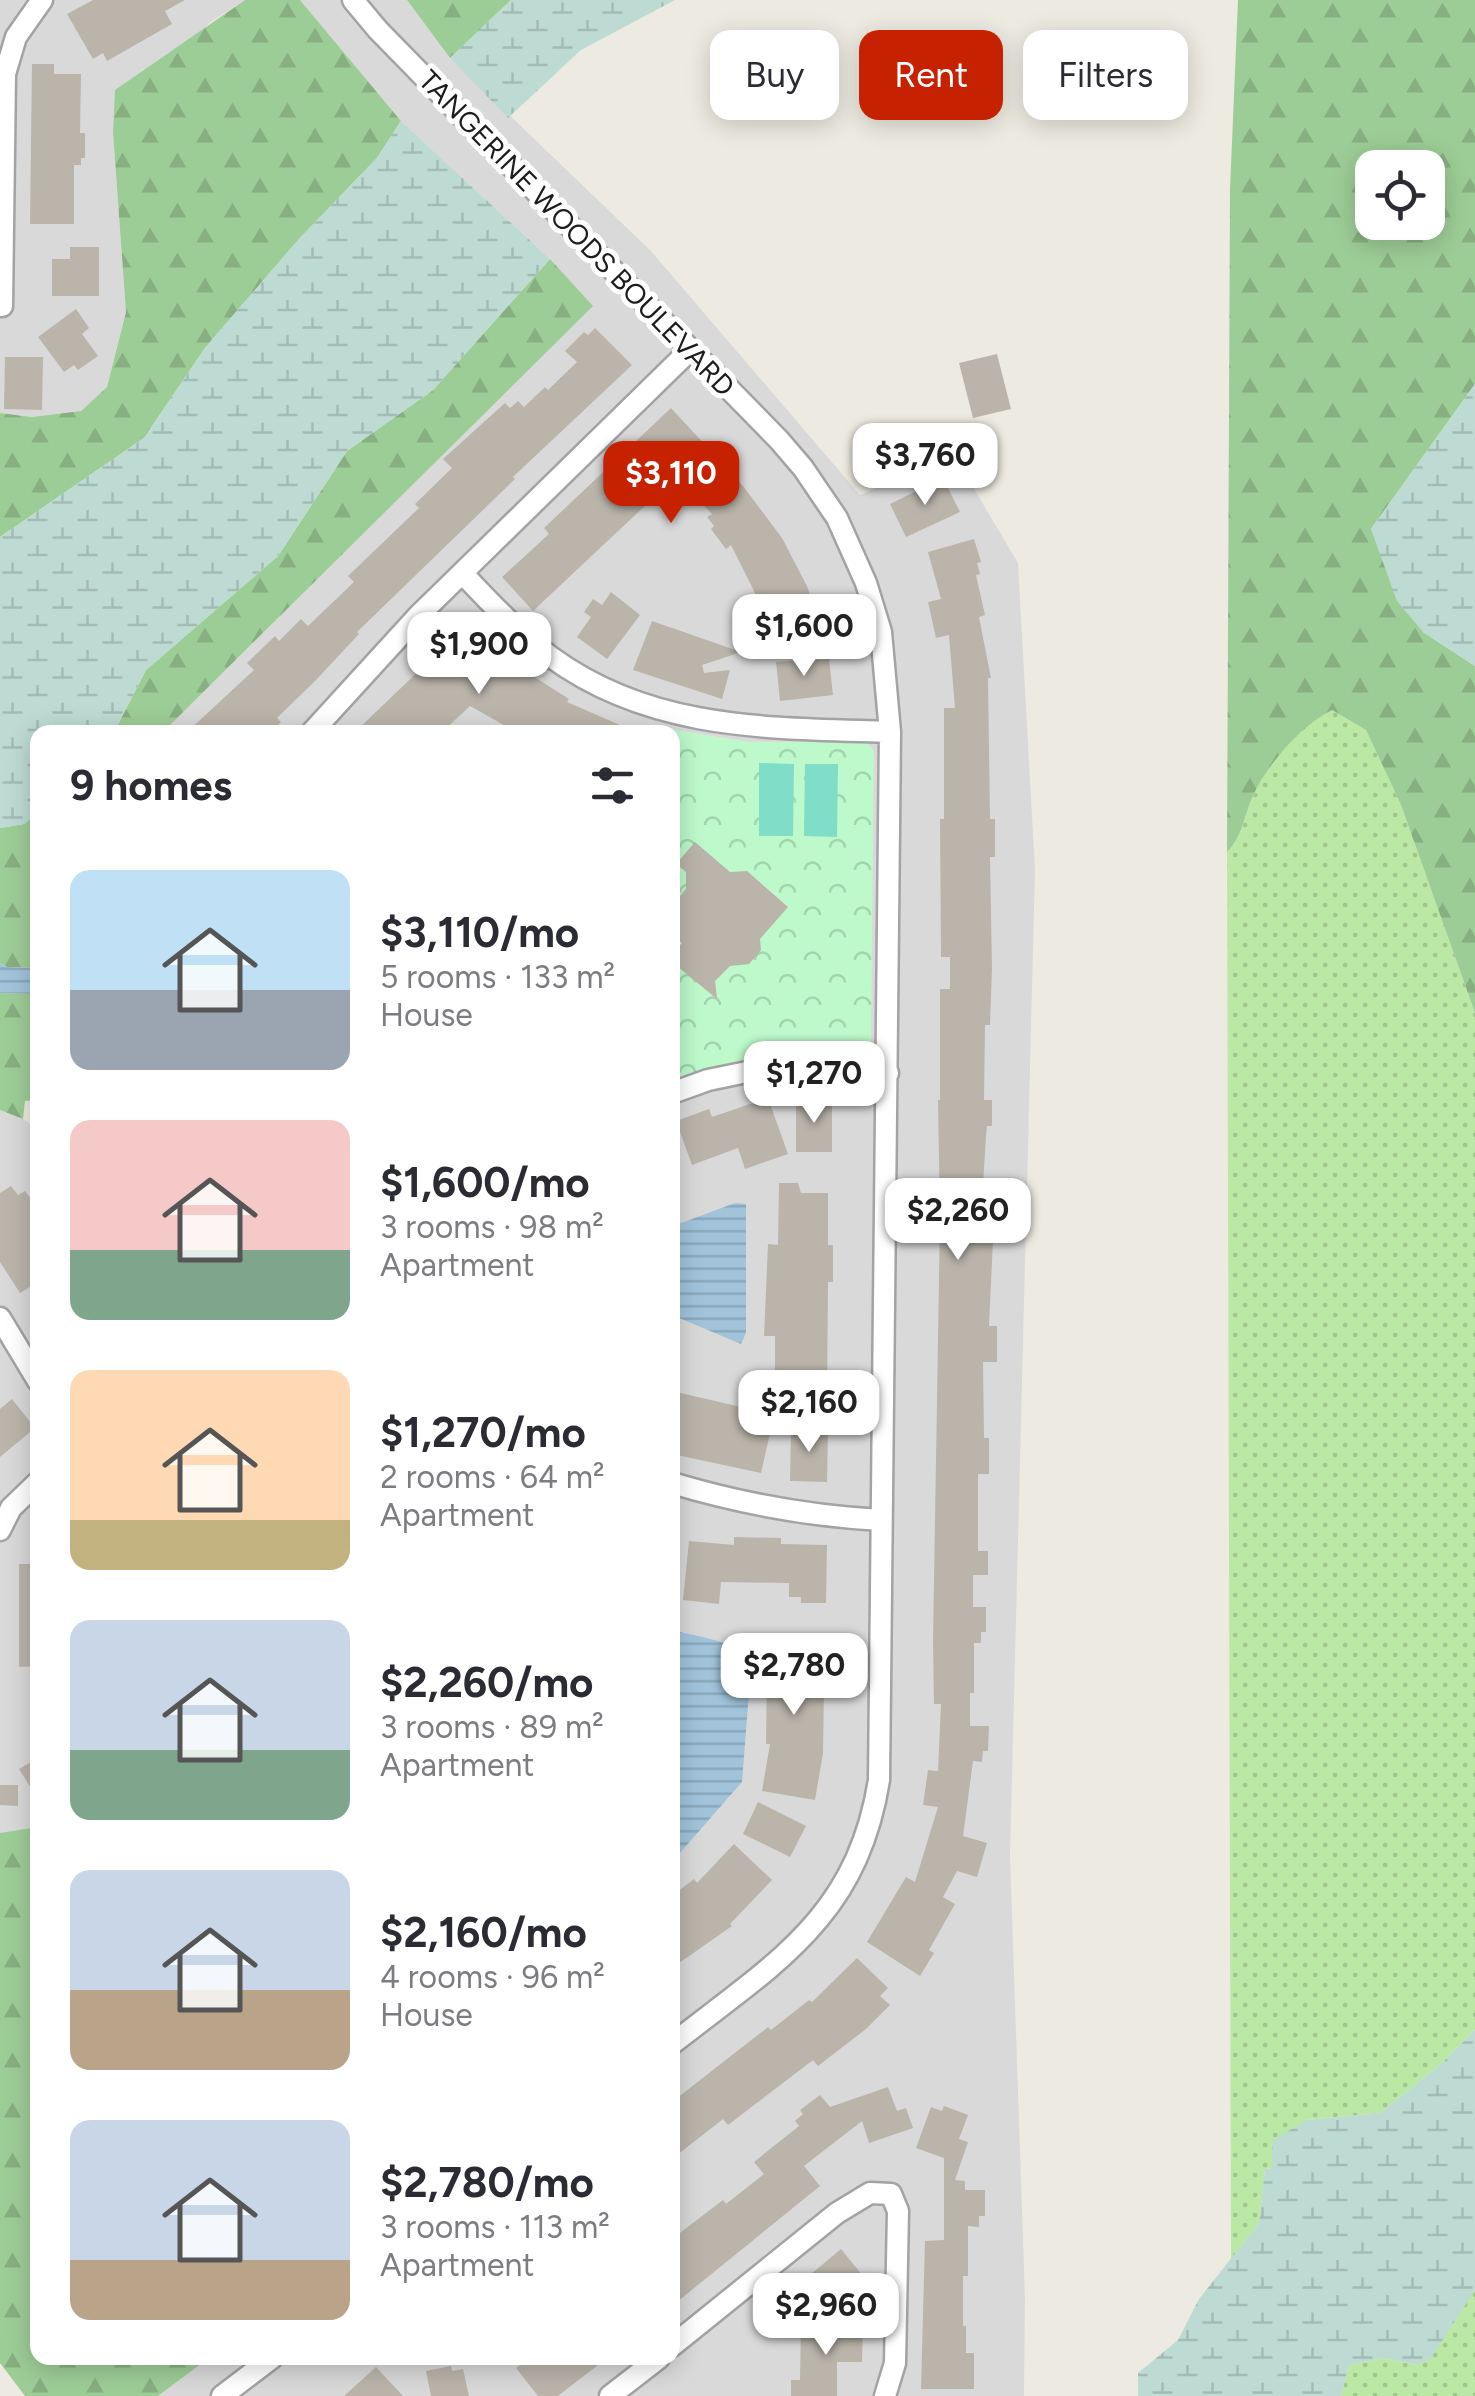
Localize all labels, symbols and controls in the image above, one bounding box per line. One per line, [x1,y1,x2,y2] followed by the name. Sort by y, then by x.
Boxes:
[710,30,839,120] chip: Buy
[859,30,1003,120] chip: Rent
[1023,30,1188,120] chip: Filters
[412,63,742,403] street label: TANGERINE WOODS BOULEVARD
[1355,150,1445,240] map controls
[1355,150,1445,240] button: locate
[844,423,1006,508] pin: $3,760
[875,436,975,474] text: $3,760
[590,441,752,526] pin: $3,110
[625,454,717,492] text: $3,110
[723,594,885,679] pin: $1,600
[754,607,854,645] text: $1,600
[398,612,560,697] pin: $1,900
[429,625,529,663] text: $1,900
[585,758,640,813] icon: filters
[70,760,232,811] text: 9 homes
[380,907,579,958] text: $3,110/mo
[150,910,270,1030] icon: home
[380,958,615,996] text: 5 rooms · 133 m²
[380,996,473,1034] text: House
[733,1041,895,1126] pin: $1,270
[766,1054,862,1092] text: $1,270
[380,1157,590,1208] text: $1,600/mo
[150,1160,270,1280] icon: home
[877,1178,1039,1263] pin: $2,260
[907,1191,1009,1229] text: $2,260
[380,1208,604,1246] text: 3 rooms · 98 m²
[380,1246,534,1284] text: Apartment
[728,1370,890,1455] pin: $2,160
[760,1383,858,1421] text: $2,160
[380,1407,586,1458] text: $1,270/mo
[150,1410,270,1530] icon: home
[380,1458,604,1496] text: 2 rooms · 64 m²
[380,1496,534,1534] text: Apartment
[713,1633,875,1718] pin: $2,780
[743,1646,845,1684] text: $2,780
[380,1657,593,1708] text: $2,260/mo
[150,1660,270,1780] icon: home
[380,1708,604,1746] text: 3 rooms · 89 m²
[380,1746,534,1784] text: Apartment
[380,1907,587,1958] text: $2,160/mo
[150,1910,270,2030] icon: home
[380,1958,605,1996] text: 4 rooms · 96 m²
[380,1996,473,2034] text: House
[380,2157,594,2208] text: $2,780/mo
[150,2160,270,2280] icon: home
[380,2208,610,2246] text: 3 rooms · 113 m²
[380,2246,534,2284] text: Apartment
[745,2273,907,2358] pin: $2,960
[775,2286,877,2324] text: $2,960

